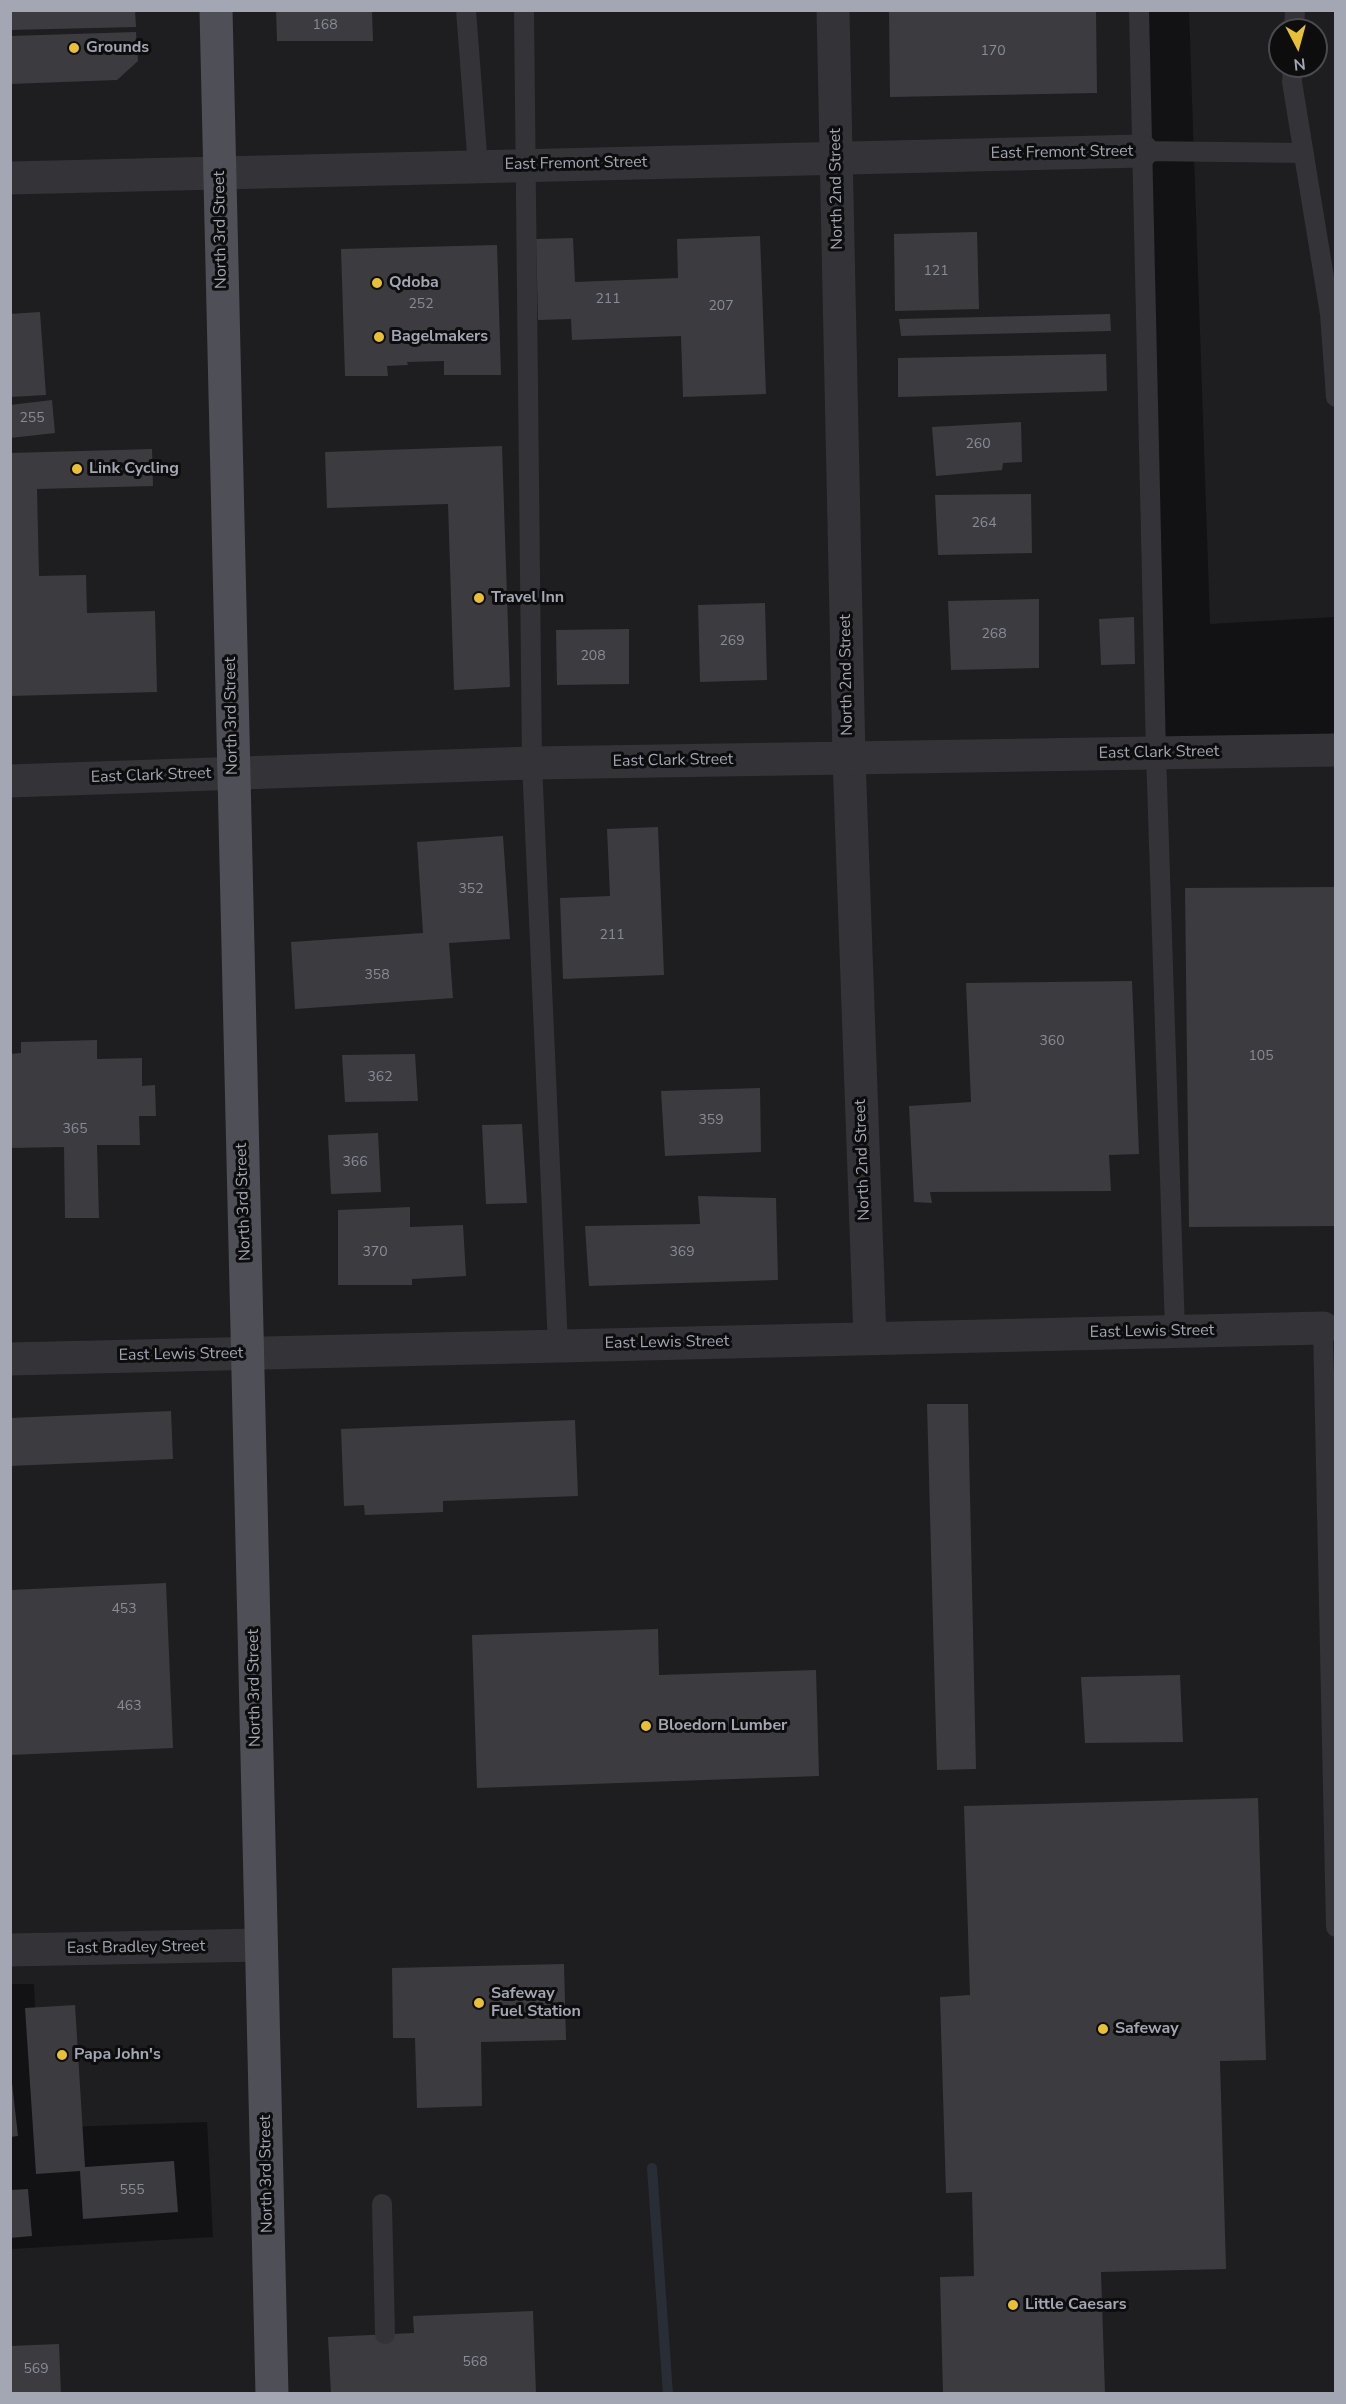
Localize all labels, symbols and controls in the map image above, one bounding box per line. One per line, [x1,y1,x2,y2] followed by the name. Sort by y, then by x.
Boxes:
[312,18,338,34] house number: 168
[1268,18,1328,78] north arrow
[86,38,149,58] place label: Grounds
[67,41,81,55] marker: Grounds
[980,44,1006,60] house number: 170
[1293,52,1307,75] text: N
[826,128,848,250] street label: North 2nd Street
[990,142,1134,164] street label: East Fremont Street
[504,153,648,175] street label: East Fremont Street
[210,171,232,289] street label: North 3rd Street
[923,264,949,280] house number: 121
[389,273,439,293] place label: Qdoba
[370,276,384,290] marker: Qdoba
[595,292,621,308] house number: 211
[408,297,434,313] house number: 252
[708,299,734,315] house number: 207
[391,327,488,347] place label: Bagelmakers
[372,330,386,344] marker: Bagelmakers
[19,411,45,427] house number: 255
[965,437,991,453] house number: 260
[89,459,179,479] place label: Link Cycling
[70,462,84,476] marker: Link Cycling
[971,516,997,532] house number: 264
[491,588,564,608] place label: Travel Inn
[472,591,486,605] marker: Travel Inn
[836,614,858,736] street label: North 2nd Street
[981,627,1007,643] house number: 268
[719,634,745,650] house number: 269
[580,649,606,665] house number: 208
[221,657,243,775] street label: North 3rd Street
[1099,742,1219,764] street label: East Clark Street
[613,750,733,772] street label: East Clark Street
[90,764,212,788] street label: East Clark Street
[458,882,484,898] house number: 352
[599,928,625,944] house number: 211
[364,968,390,984] house number: 358
[1039,1034,1065,1050] house number: 360
[1248,1049,1274,1065] house number: 105
[367,1070,393,1086] house number: 362
[851,1099,875,1221] street label: North 2nd Street
[698,1113,724,1129] house number: 359
[62,1122,88,1138] house number: 365
[232,1143,256,1261] street label: North 3rd Street
[342,1155,368,1171] house number: 366
[362,1245,388,1261] house number: 370
[669,1245,695,1261] house number: 369
[1090,1321,1214,1343] street label: East Lewis Street
[605,1332,729,1354] street label: East Lewis Street
[119,1344,243,1366] street label: East Lewis Street
[111,1602,137,1618] house number: 453
[244,1629,266,1747] street label: North 3rd Street
[116,1699,142,1715] house number: 463
[658,1716,787,1736] place label: Bloedorn Lumber
[639,1719,653,1733] marker: Bloedorn Lumber
[67,1937,205,1959] street label: East Bradley Street
[491,1984,581,2022] place label: Safeway Fuel Station
[472,1996,486,2010] marker: Safeway Fuel Station
[1115,2019,1179,2039] place label: Safeway
[1096,2022,1110,2036] marker: Safeway
[74,2045,161,2065] place label: Papa John's
[55,2048,69,2062] marker: Papa John's
[256,2115,278,2233] street label: North 3rd Street
[119,2183,145,2199] house number: 555
[1025,2295,1126,2315] place label: Little Caesars
[1006,2298,1020,2312] marker: Little Caesars
[462,2355,488,2371] house number: 568
[23,2362,49,2378] house number: 569

